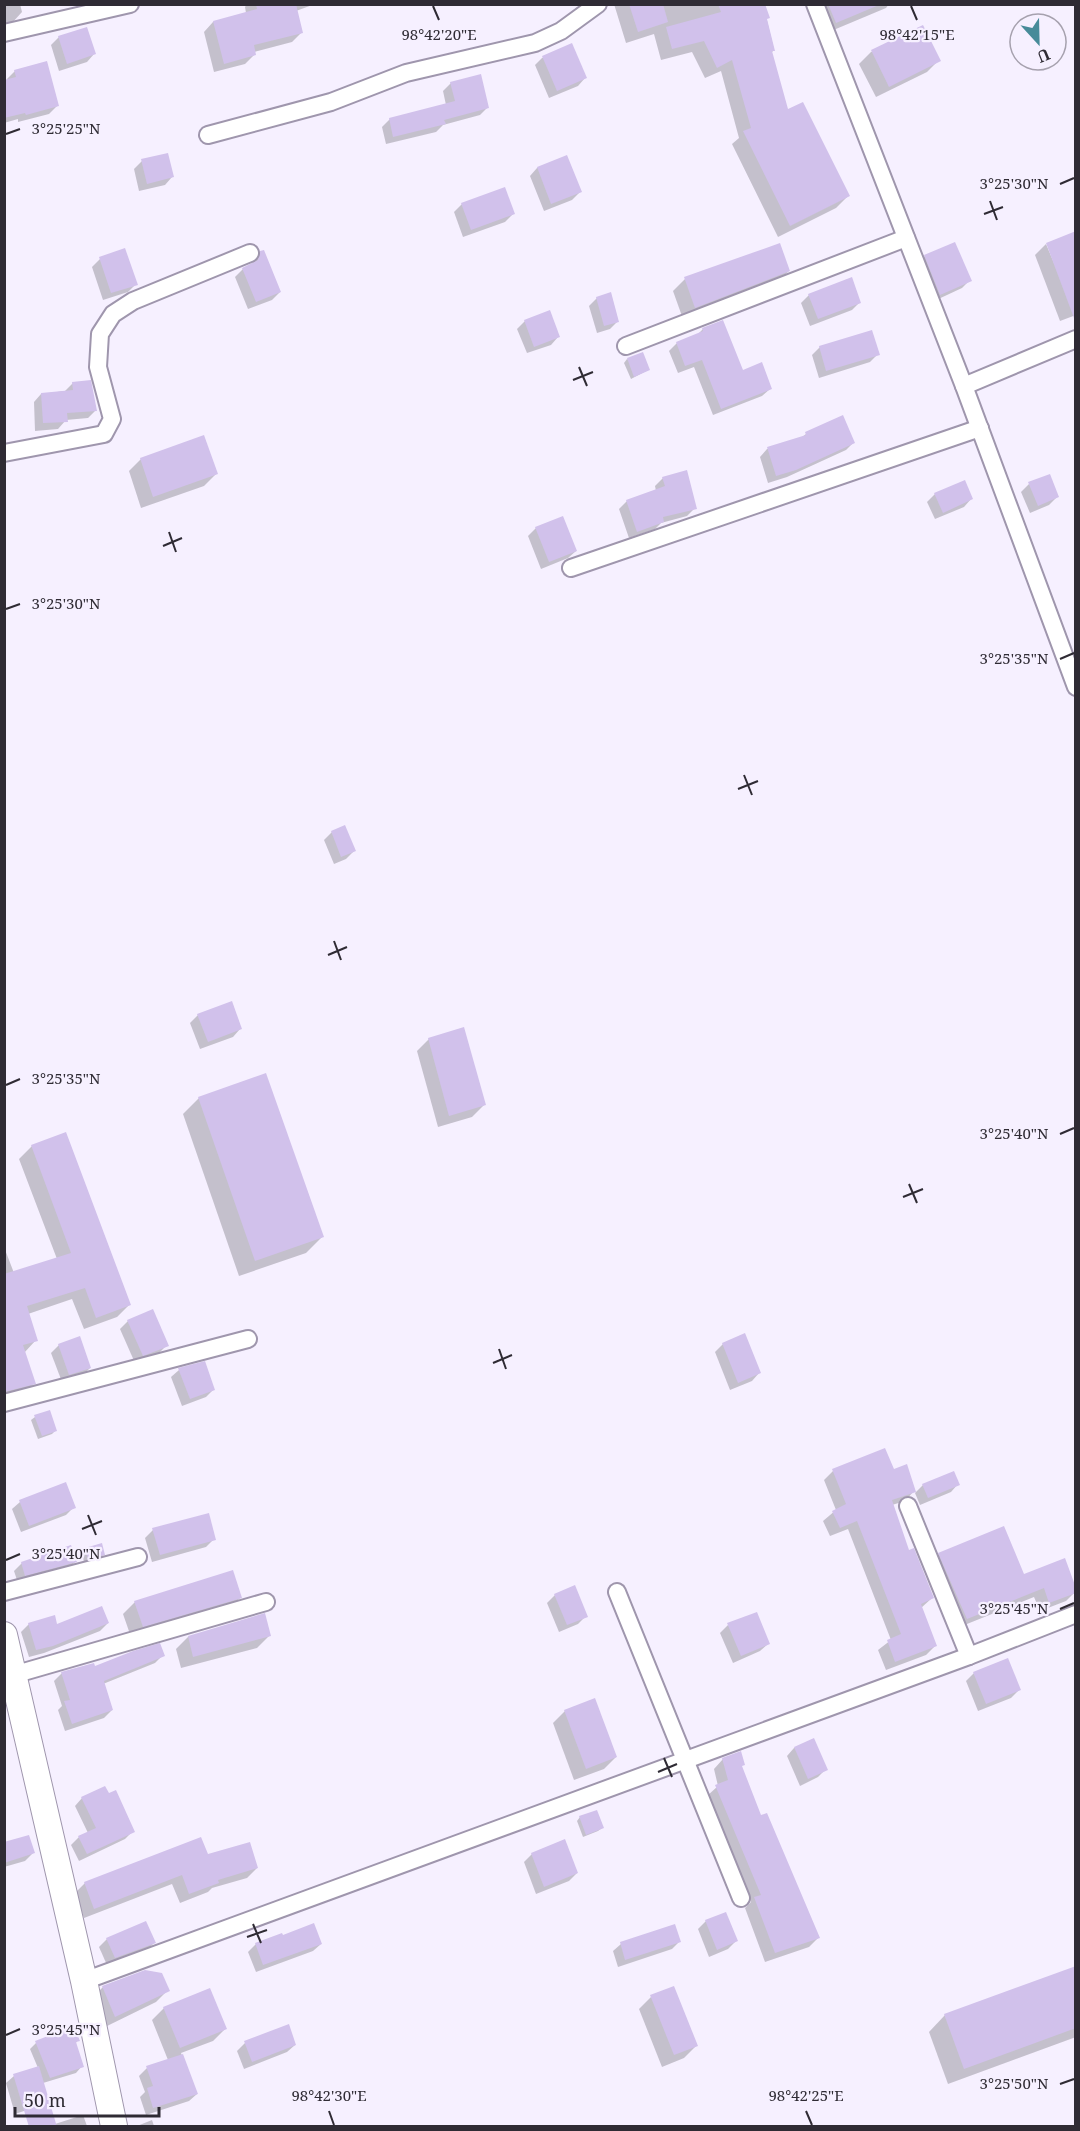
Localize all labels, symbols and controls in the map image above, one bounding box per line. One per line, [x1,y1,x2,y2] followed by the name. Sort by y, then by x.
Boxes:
[1008,12,1068,72] north arrow
[401,24,477,44] text: 98°42'20"E
[879,24,955,44] text: 98°42'15"E
[1034,43,1053,68] text: U
[32,118,101,138] text: 3°25'25"N
[980,173,1049,193] text: 3°25'30"N
[32,593,101,613] text: 3°25'30"N
[980,648,1049,668] text: 3°25'35"N
[32,1068,101,1088] text: 3°25'35"N
[980,1123,1049,1143] text: 3°25'40"N
[32,1543,101,1563] text: 3°25'40"N
[980,1598,1049,1618] text: 3°25'45"N
[32,2019,101,2039] text: 3°25'45"N
[980,2073,1049,2093] text: 3°25'50"N
[15,2080,159,2118] scale bar
[291,2085,367,2105] text: 98°42'30"E
[768,2085,844,2105] text: 98°42'25"E
[24,2088,66,2112] text: 50 m

